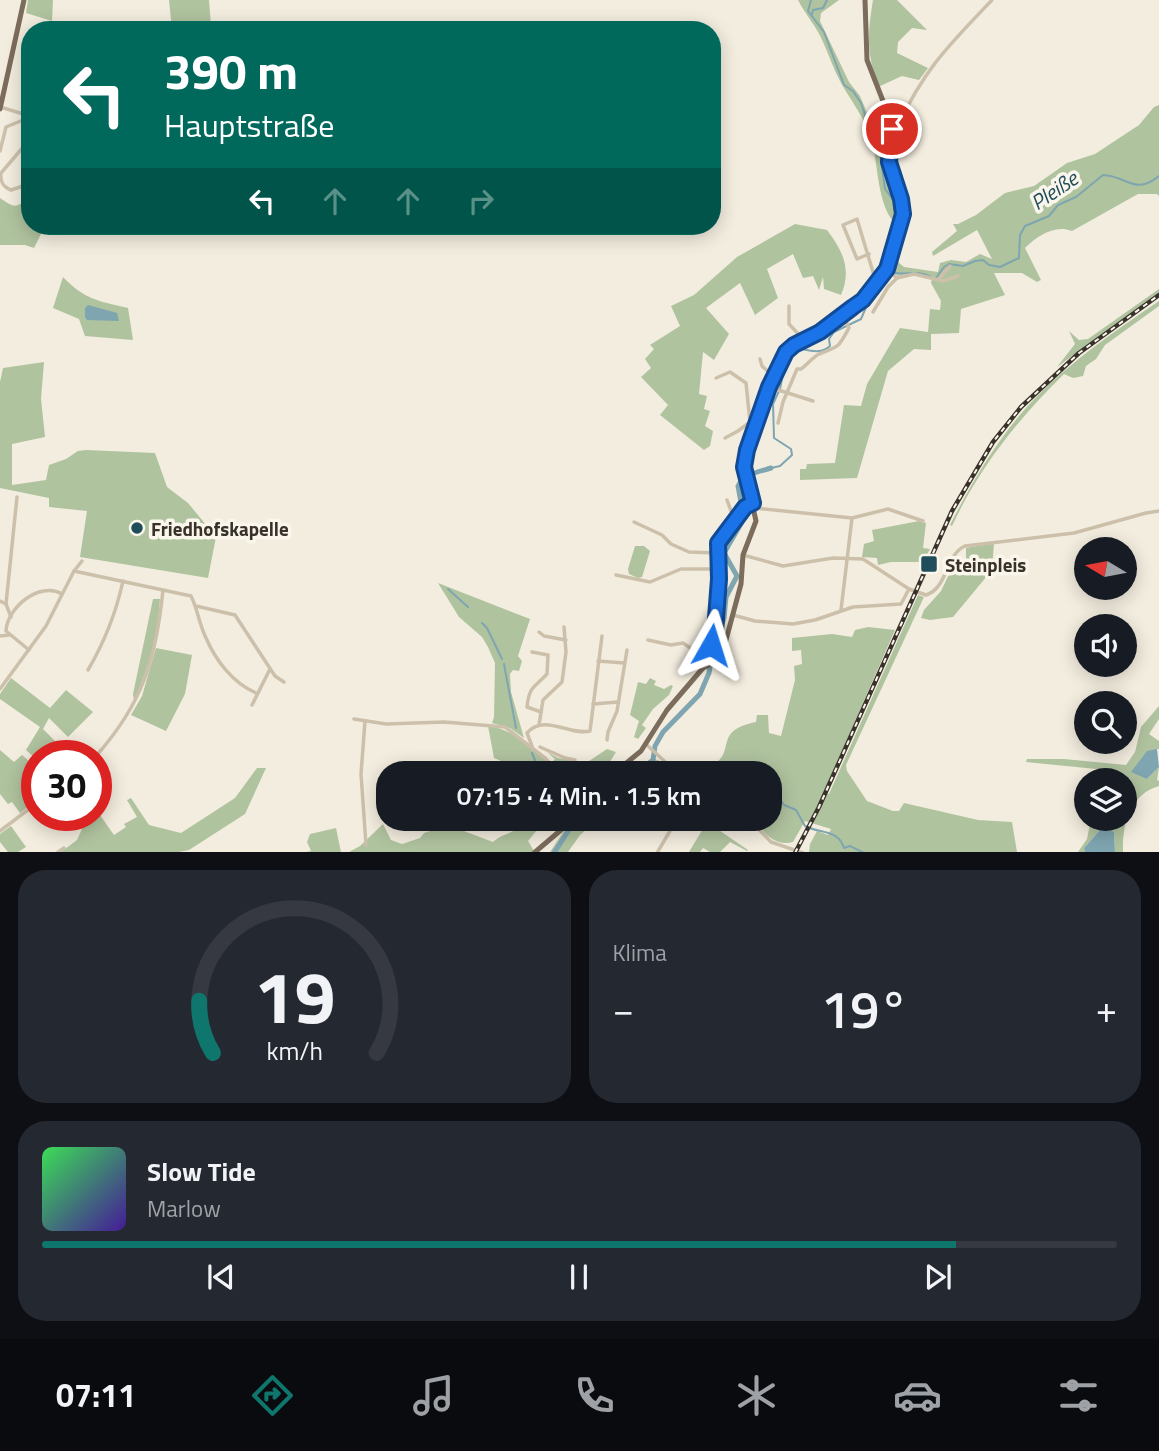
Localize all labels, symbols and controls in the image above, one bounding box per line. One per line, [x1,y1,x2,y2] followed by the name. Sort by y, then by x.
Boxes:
[164,33,298,108] text: 390 m
[49,49,140,140] icon: left
[862,99,922,159] pin
[164,101,334,149] text: Hauptstraße
[873,110,911,148] icon: arrive
[1024,162,1085,218] water label: Pleiße
[243,182,281,220] icon: left
[316,182,354,220] icon: ahead
[389,182,427,220] icon: ahead
[462,182,500,220] icon: right
[151,514,289,543] place label: Friedhofskapelle
[129,520,145,536] marker: Friedhofskapelle
[1074,537,1138,600] north arrow
[1074,537,1137,831] map controls
[945,550,1026,579] place label: Steinpleis
[919,554,939,574] marker: Steinpleis
[674,608,748,682] position arrow
[1074,614,1137,677] button: sound
[1074,691,1137,754] button: search
[21,740,112,831] speed limit sign: 30
[1074,768,1137,831] button: layers
[457,776,701,815] text: 07:15 · 4 Min. · 1.5 km
[613,935,667,970] text: Klima
[253,941,335,1051] text: 19
[821,969,908,1048] text: 19°
[613,980,634,1038] text: −
[1096,980,1117,1038] text: +
[266,1031,323,1069] text: km/h
[147,1152,256,1191] text: Slow Tide
[147,1191,221,1226] text: Marlow
[202,1258,240,1296] icon: previous
[560,1258,598,1296] icon: pause
[919,1258,957,1296] icon: next
[56,1371,136,1419] text: 07:11
[248,1371,297,1420] icon: directions
[409,1371,458,1420] icon: music
[570,1371,619,1420] icon: phone
[732,1371,781,1420] icon: climate
[893,1371,942,1420] icon: car
[1054,1371,1103,1420] icon: filters

